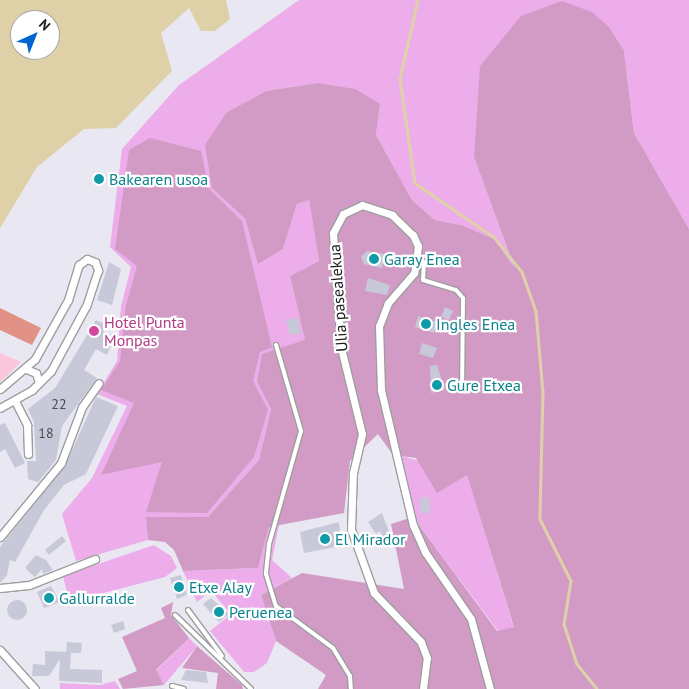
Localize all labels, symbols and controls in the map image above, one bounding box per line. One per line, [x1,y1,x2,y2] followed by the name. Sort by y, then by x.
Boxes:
[10,10,60,60] north arrow
[35,15,54,35] text: N
[109,169,208,189] place label: Bakearen usoa
[93,173,105,185] marker: Bakearen usoa
[325,243,351,353] street label: Ulia pasealekua
[384,249,460,269] place label: Garay Enea
[368,253,380,265] marker: Garay Enea
[104,312,185,350] place label: Hotel Punta Monpas
[436,314,515,334] place label: Ingles Enea
[420,318,432,330] marker: Ingles Enea
[88,325,100,337] marker: Hotel Punta Monpas
[447,375,521,395] place label: Gure Etxea
[431,379,443,391] marker: Gure Etxea
[51,396,67,412] house number: 22
[38,425,54,441] house number: 18
[335,529,405,549] place label: El Mirador
[319,533,331,545] marker: El Mirador
[189,577,252,597] place label: Etxe Alay
[173,581,185,593] marker: Etxe Alay
[59,588,135,608] place label: Gallurralde
[43,592,55,604] marker: Gallurralde
[229,602,293,622] place label: Peruenea
[213,606,225,618] marker: Peruenea

